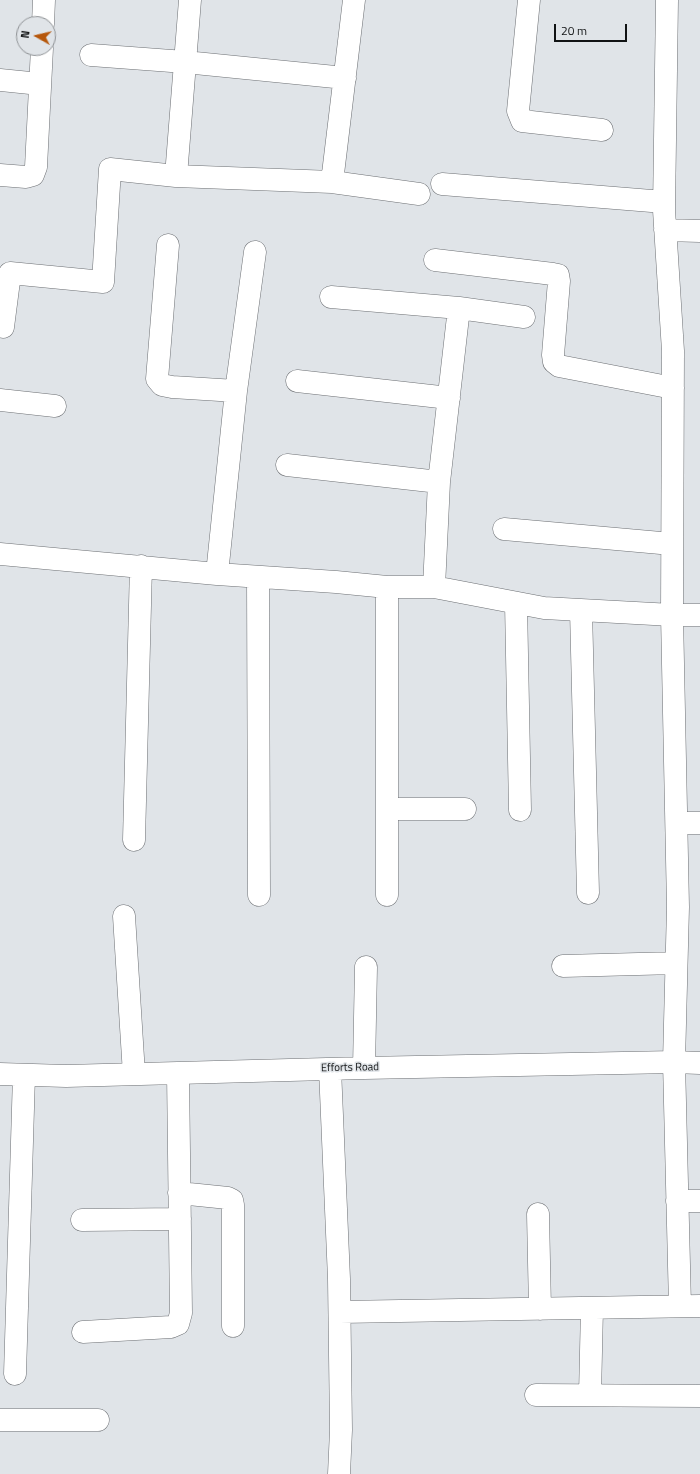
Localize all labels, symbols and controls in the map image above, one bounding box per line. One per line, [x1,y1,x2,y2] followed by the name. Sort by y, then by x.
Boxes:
[16,16,56,56] north arrow
[556,16,629,42] scale bar
[561,21,587,40] text: 20 m
[17,30,34,39] text: N
[321,1061,379,1075] street label: Efforts Road

